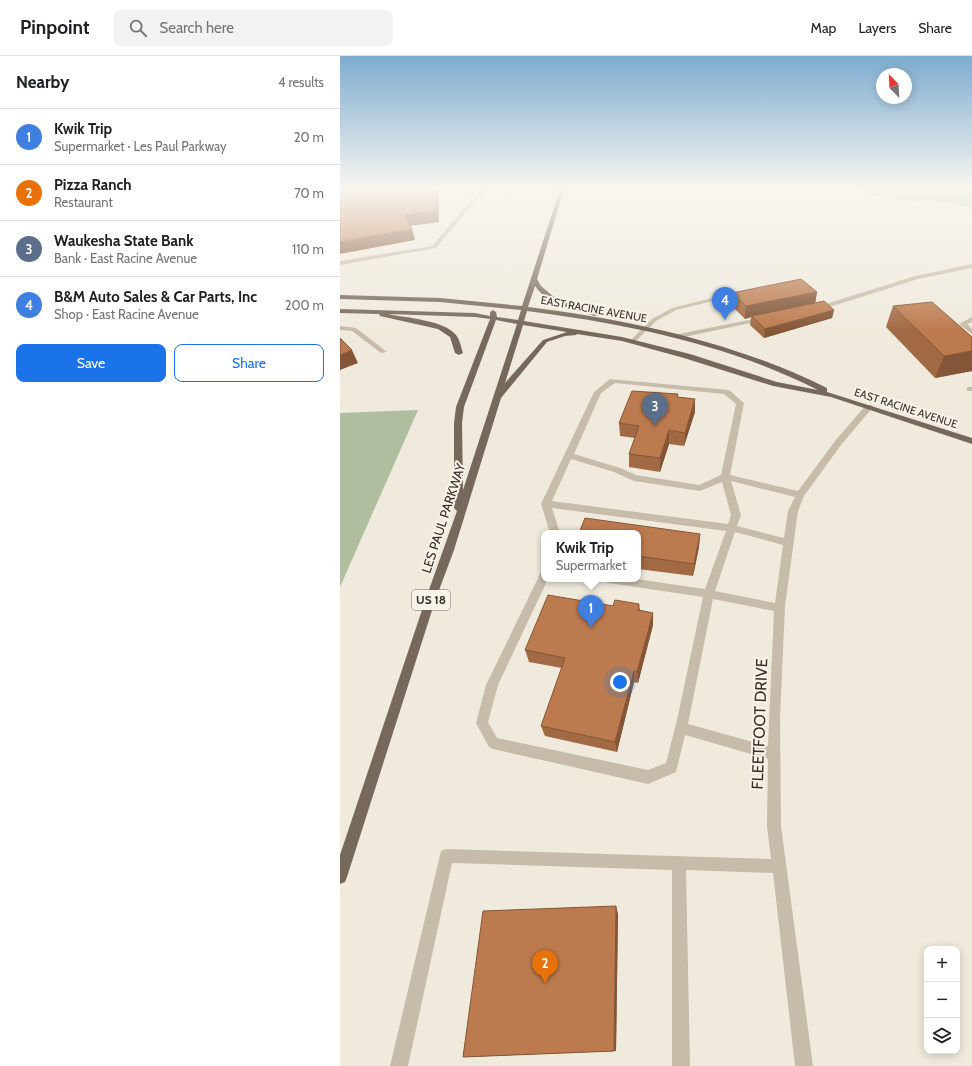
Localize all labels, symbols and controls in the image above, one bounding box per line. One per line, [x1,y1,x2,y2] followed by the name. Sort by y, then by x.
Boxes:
[113,10,393,46] search box
[20,16,89,39] text: Pinpoint
[127,17,149,39] icon: search
[159,19,234,37] text: Search here
[811,19,836,37] text: Map
[858,19,896,37] text: Layers
[918,19,952,37] text: Share
[876,68,912,104] north arrow
[16,72,69,92] text: Nearby
[278,74,324,90] text: 4 results
[54,120,112,138] text: Kwik Trip
[27,129,31,145] text: 1
[294,129,324,145] text: 20 m
[54,138,227,154] text: Supermarket · Les Paul Parkway
[54,176,132,194] text: Pizza Ranch
[26,185,32,201] text: 2
[294,185,324,201] text: 70 m
[54,194,113,210] text: Restaurant
[54,232,193,250] text: Waukesha State Bank
[25,241,33,257] text: 3
[292,241,324,257] text: 110 m
[54,250,197,266] text: Bank · East Racine Avenue
[712,287,738,320] pin: 4
[54,288,257,306] text: B&M Auto Sales & Car Parts, Inc
[540,293,648,325] street label: EAST RACINE AVENUE
[25,297,33,313] text: 4
[285,297,324,313] text: 200 m
[54,306,199,322] text: Shop · East Racine Avenue
[16,344,166,382] button: Save
[174,344,324,382] button: Share
[853,385,959,431] street label: EAST RACINE AVENUE
[642,393,668,426] pin: 3
[418,461,468,575] street label: LES PAUL PARKWAY
[541,530,641,582] popup
[556,539,614,557] text: Kwik Trip
[556,557,626,573] text: Supermarket
[412,590,450,610] road number: US 18
[578,595,604,628] pin: 1
[748,658,771,790] street label: FLEETFOOT DRIVE
[610,672,630,692] your location
[924,946,960,1054] map controls
[924,946,960,982] button: +
[532,950,558,983] pin: 2
[924,982,960,1018] button: −
[924,1018,960,1054] button: layers

